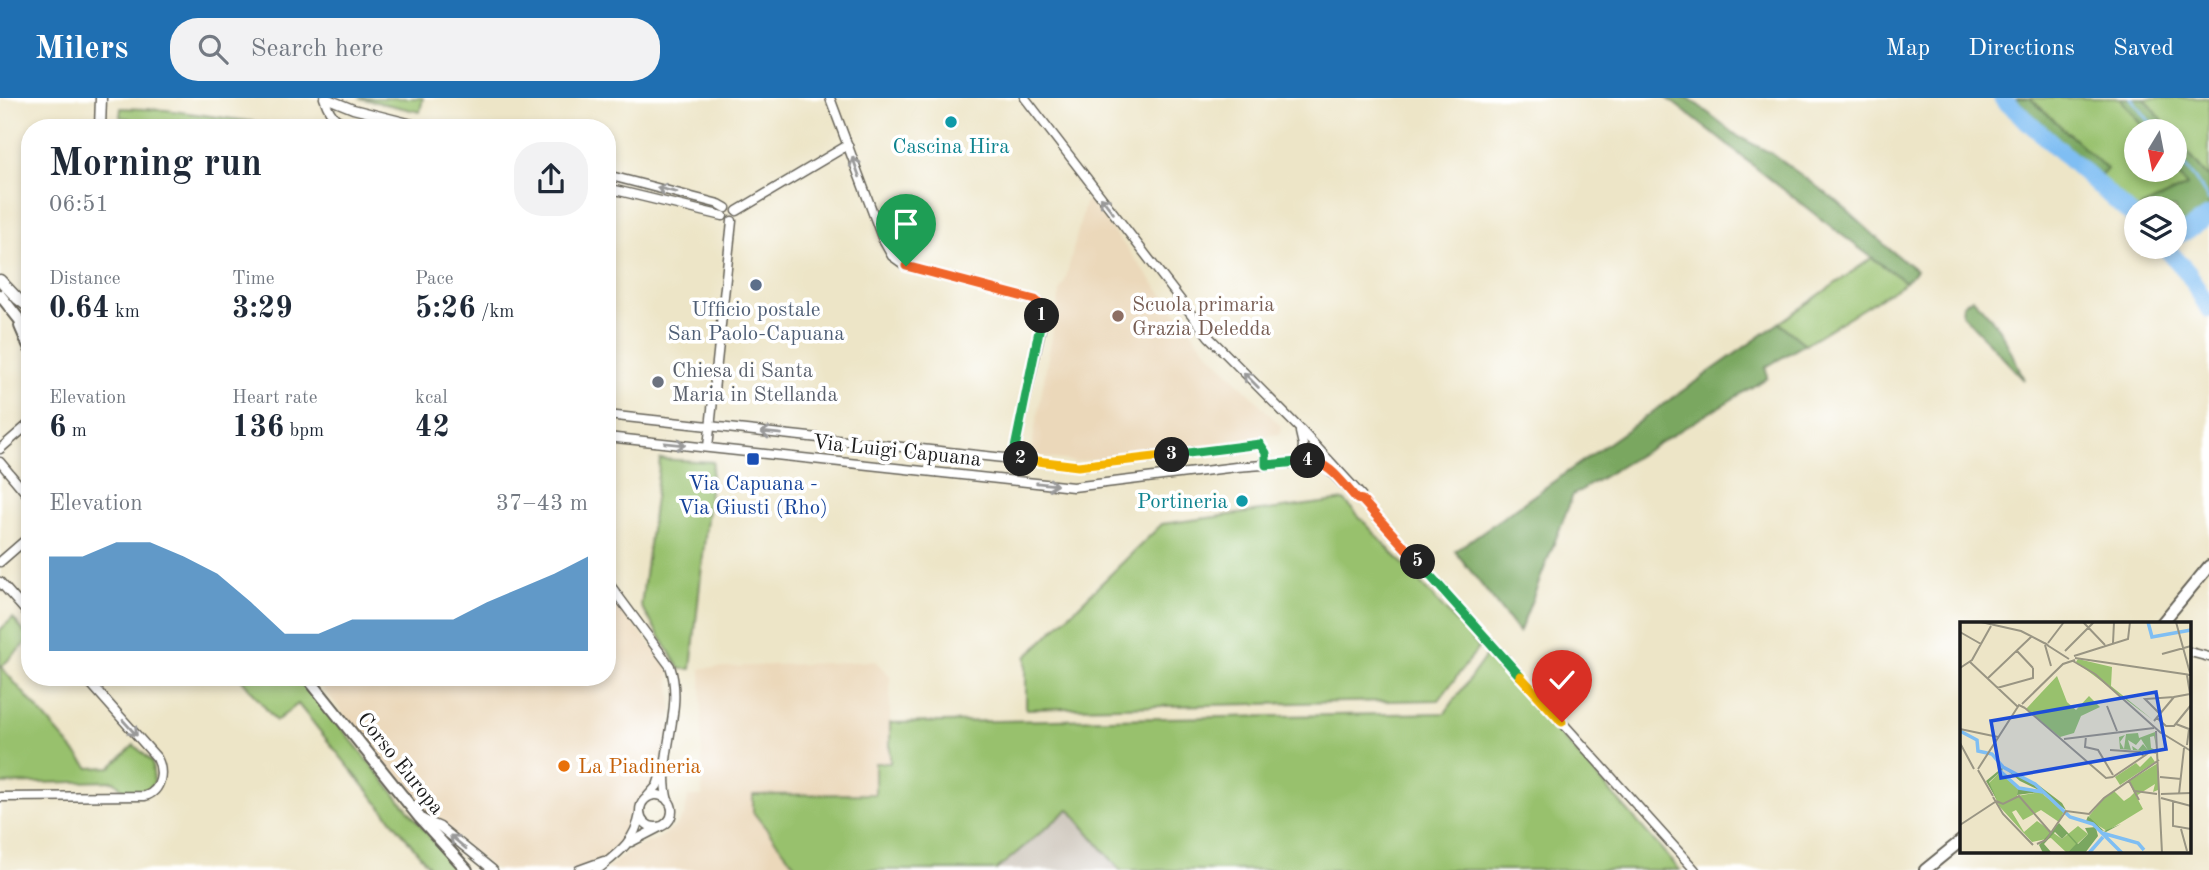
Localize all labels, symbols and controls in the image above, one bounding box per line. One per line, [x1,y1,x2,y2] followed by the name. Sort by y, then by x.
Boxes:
[170,18,660,81] search box
[194,30,232,68] icon: search
[35,33,128,66] text: Milers
[250,36,383,62] text: Search here
[1886,37,1930,61] text: Map
[1968,37,2075,61] text: Directions
[2113,37,2174,61] text: Saved
[943,114,959,130] marker: Cascina Hira
[2124,119,2188,182] north arrow
[2124,119,2187,259] map controls
[892,137,1010,158] place label: Cascina Hira
[514,142,588,216] button: share
[49,146,262,184] text: Morning run
[849,157,862,179] one-way arrow
[656,183,679,196] one-way arrow
[49,193,109,216] text: 06:51
[876,194,936,266] pin
[1100,196,1115,215] one-way arrow
[2124,196,2187,259] button: layers
[887,205,925,243] icon: arrive
[49,270,121,289] text: Distance
[232,270,275,289] text: Time
[415,270,454,289] text: Pace
[748,277,764,293] marker: Ufficio postale San Paolo-Capuana
[49,294,110,324] text: 0.64
[232,294,293,324] text: 3:29
[415,294,476,324] text: 5:26
[1132,295,1275,340] place label: Scuola primaria Grazia Deledda
[1024,298,1060,333] pin: 1
[667,300,845,345] place label: Ufficio postale San Paolo-Capuana
[110,303,140,322] text: km
[476,303,514,322] text: /km
[1036,306,1047,325] text: 1
[1110,308,1126,324] marker: Scuola primaria Grazia Deledda
[672,361,838,406] place label: Chiesa di Santa Maria in Stellanda
[1243,372,1260,389] one-way arrow
[650,374,666,390] marker: Chiesa di Santa Maria in Stellanda
[49,389,126,408] text: Elevation
[232,389,317,408] text: Heart rate
[415,389,448,408] text: kcal
[49,413,66,443] text: 6
[232,413,284,443] text: 136
[415,413,450,443] text: 42
[66,422,87,441] text: m
[284,422,324,441] text: bpm
[760,427,783,440] one-way arrow
[811,432,982,471] street label: Via Luigi Capuana
[663,438,686,451] one-way arrow
[1154,438,1190,472] pin: 3
[1004,442,1038,476] pin: 2
[1290,444,1326,478] pin: 4
[1166,445,1177,464] text: 3
[1015,449,1026,468] text: 2
[745,451,761,467] marker: Via Capuana - Via Giusti (Rho)
[1302,451,1313,470] text: 4
[678,474,828,519] place label: Via Capuana - Via Giusti (Rho)
[1036,478,1058,491] one-way arrow
[49,492,143,515] text: Elevation
[496,492,588,515] text: 37–43 m
[1137,492,1228,513] place label: Portineria
[1234,493,1250,509] marker: Portineria
[1400,545,1436,580] pin: 5
[1412,552,1423,571] text: 5
[1960,622,2192,852] inset map
[1532,650,1592,722] pin
[1543,661,1581,699] icon: check
[352,709,447,819] street label: Corso Europa
[122,719,138,737] one-way arrow
[578,757,701,778] place label: La Piadineria
[556,758,572,774] marker: La Piadineria
[449,834,467,850] one-way arrow

